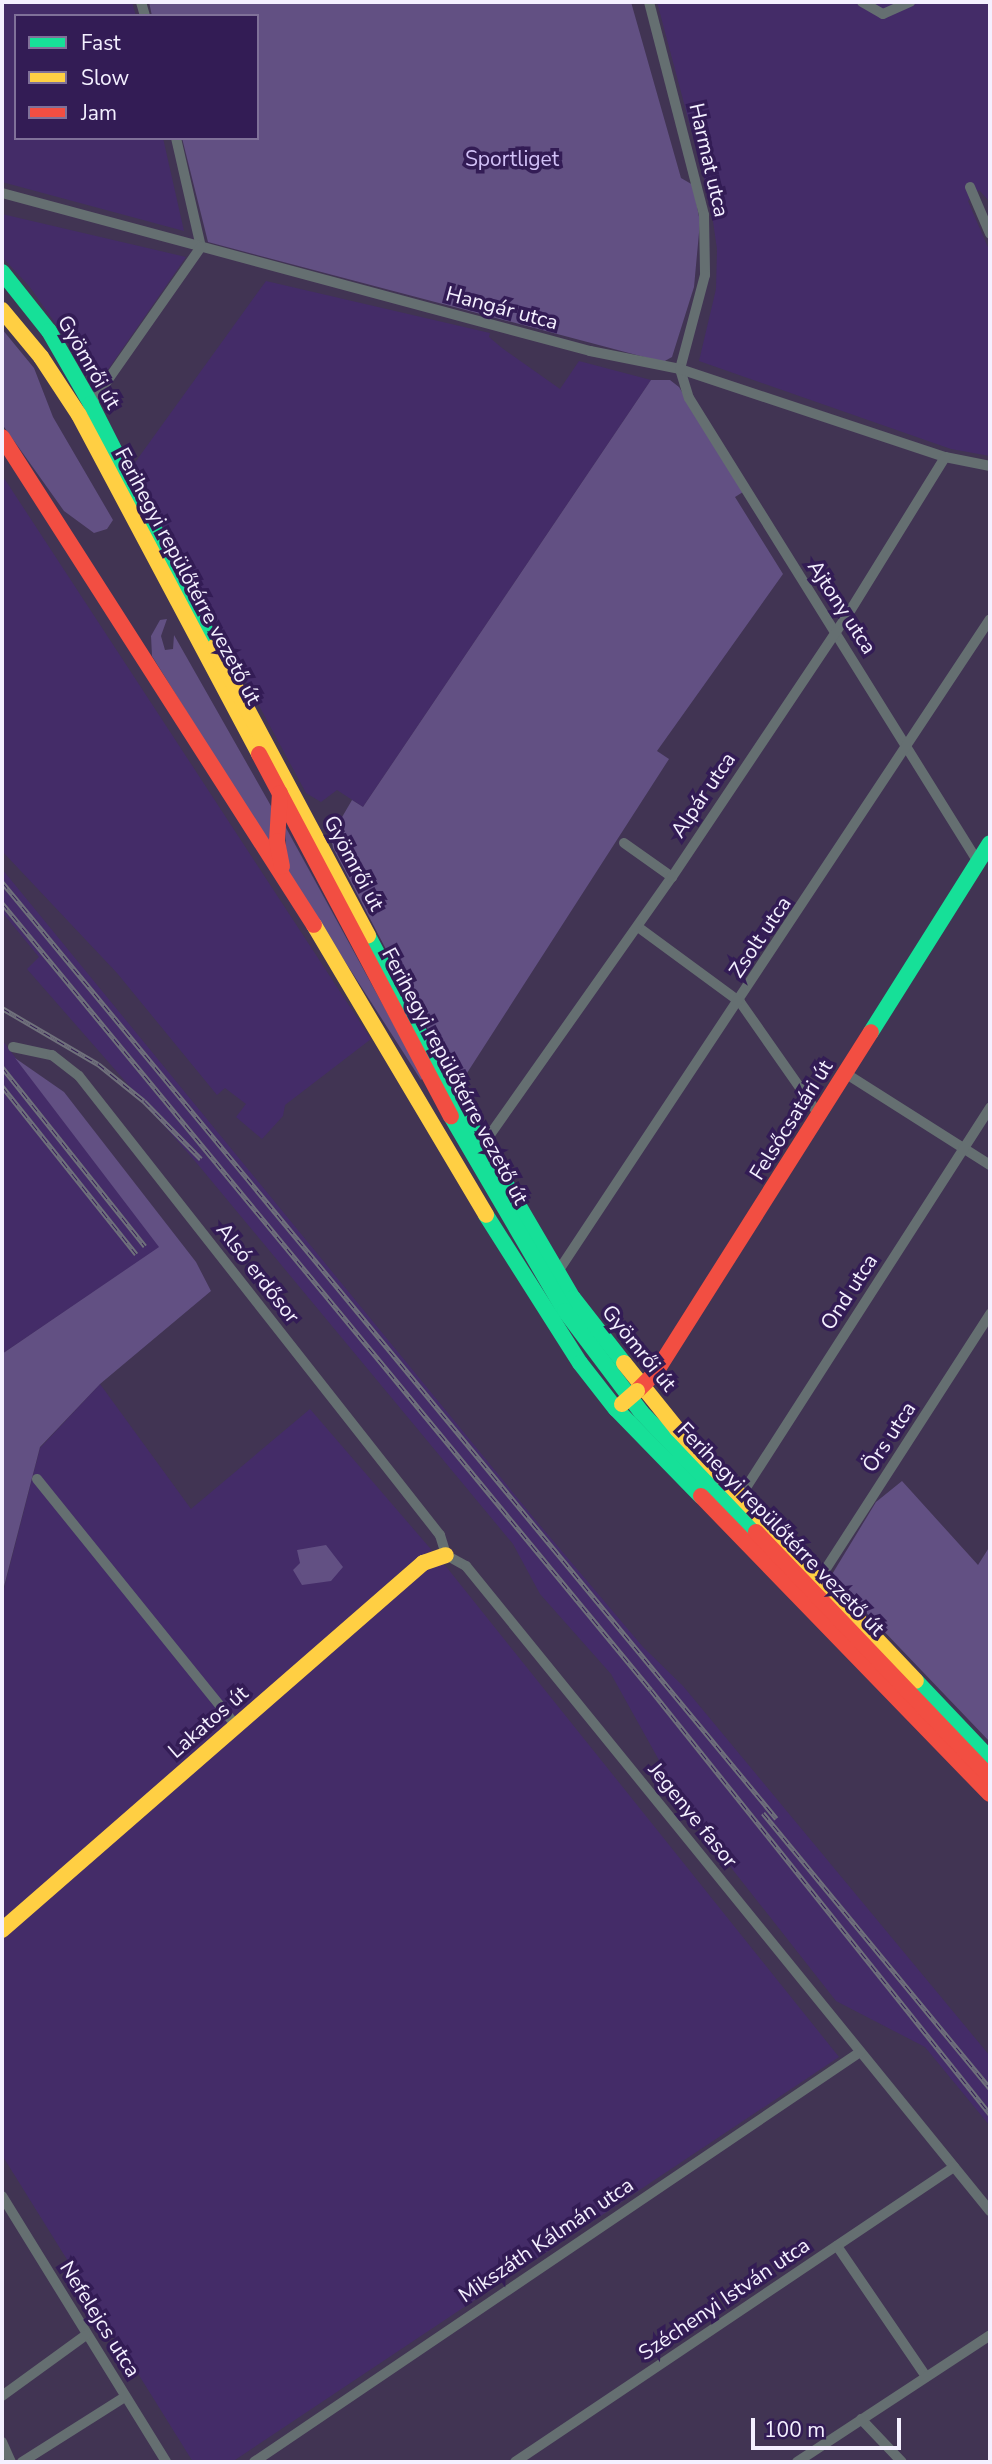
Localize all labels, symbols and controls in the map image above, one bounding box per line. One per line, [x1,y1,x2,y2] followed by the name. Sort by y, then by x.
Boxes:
[14,14,259,140] legend
[81,29,121,57] text: Fast
[81,64,129,92] text: Slow
[81,99,117,127] text: Jam
[684,101,734,219] street label: Harmat utca
[465,146,559,172] park label: Sportliget
[443,281,561,335] street label: Hangár utca
[52,311,126,413] street label: Gyömrői út
[109,443,267,709] street label: Ferihegyi repülőtérre vezető út
[802,555,882,659] street label: Ajtony utca
[665,747,741,843] street label: Alpár utca
[318,811,390,915] street label: Gyömrői út
[724,892,796,982] street label: Zsolt utca
[376,943,534,1209] street label: Ferihegyi repülőtérre vezető út
[744,1055,838,1185] street label: Felsőcsatári út
[211,1218,305,1328] street label: Alsó erdősor
[815,1249,883,1335] street label: Ond utca
[596,1300,682,1396] street label: Gyömrői út
[857,1397,921,1477] street label: Örs utca
[672,1417,890,1641] street label: Ferihegyi repülőtérre vezető út
[163,1680,253,1764] street label: Lakatos út
[643,1757,743,1873] street label: Jegenye fasor
[454,2172,638,2308] street label: Mikszáth Kálmán utca
[634,2232,814,2366] street label: Széchenyi István utca
[54,2256,146,2382] street label: Nefelejcs utca
[754,2404,904,2448] scale bar
[764,2416,825,2444] text: 100 m

